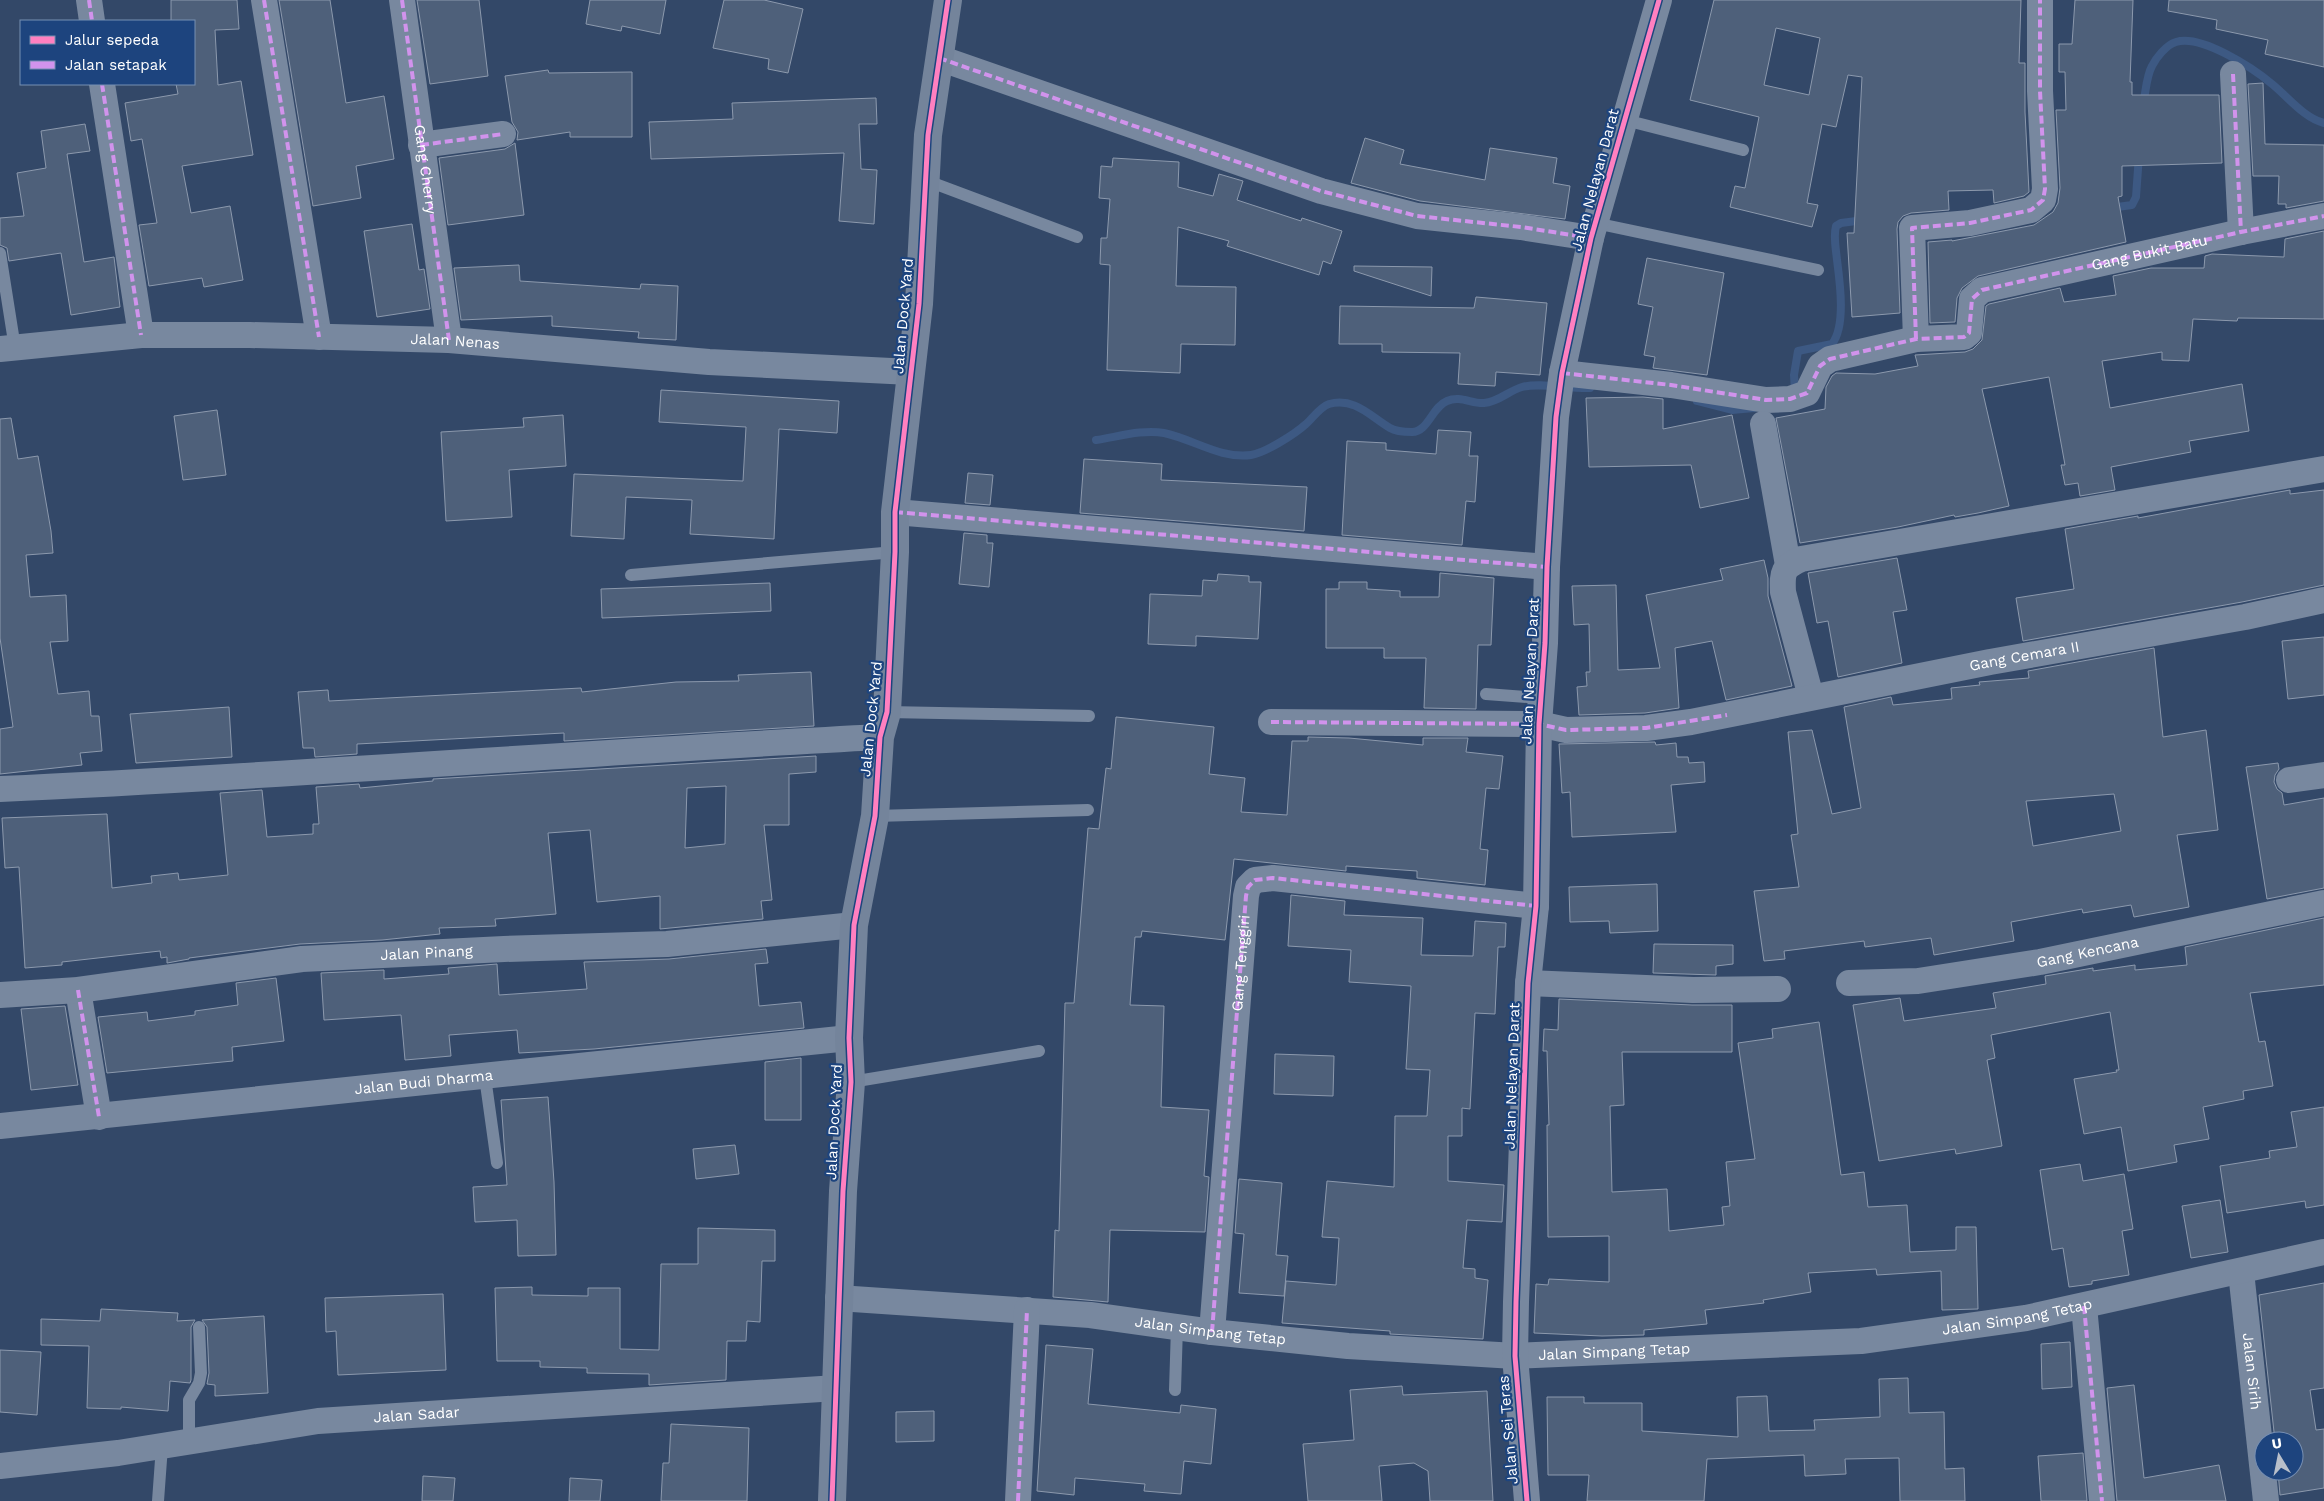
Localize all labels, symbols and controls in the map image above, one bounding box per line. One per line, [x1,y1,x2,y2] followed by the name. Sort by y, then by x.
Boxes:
[20,20,195,85] legend
[65,31,159,49] text: Jalur sepeda
[65,56,167,74] text: Jalan setapak
[1567,106,1623,253] street label: Jalan Nelayan Darat
[410,124,441,215] street label: Gang Cherry
[2090,231,2209,274] street label: Gang Bukit Batu
[889,257,917,375] street label: Jalan Dock Yard
[410,330,501,353] street label: Jalan Nenas
[1517,597,1543,745] street label: Jalan Nelayan Darat
[1968,637,2081,675] street label: Gang Cemara II
[856,660,886,778] street label: Jalan Dock Yard
[1228,914,1254,1012] street label: Gang Tenggiri
[2035,933,2141,971] street label: Gang Kencana
[380,942,473,964] street label: Jalan Pinang
[1500,1002,1524,1150] street label: Jalan Nelayan Darat
[822,1064,846,1180] street label: Jalan Dock Yard
[354,1066,494,1098] street label: Jalan Budi Dharma
[1941,1295,2094,1339] street label: Jalan Simpang Tetap
[1134,1312,1287,1349] street label: Jalan Simpang Tetap
[2239,1332,2265,1411] street label: Jalan Sirih
[1538,1339,1690,1364] street label: Jalan Simpang Tetap
[1494,1375,1522,1485] street label: Jalan Sei Teras
[373,1403,460,1426] street label: Jalan Sadar
[2254,1431,2304,1481] north arrow
[2270,1434,2283,1452] text: U

